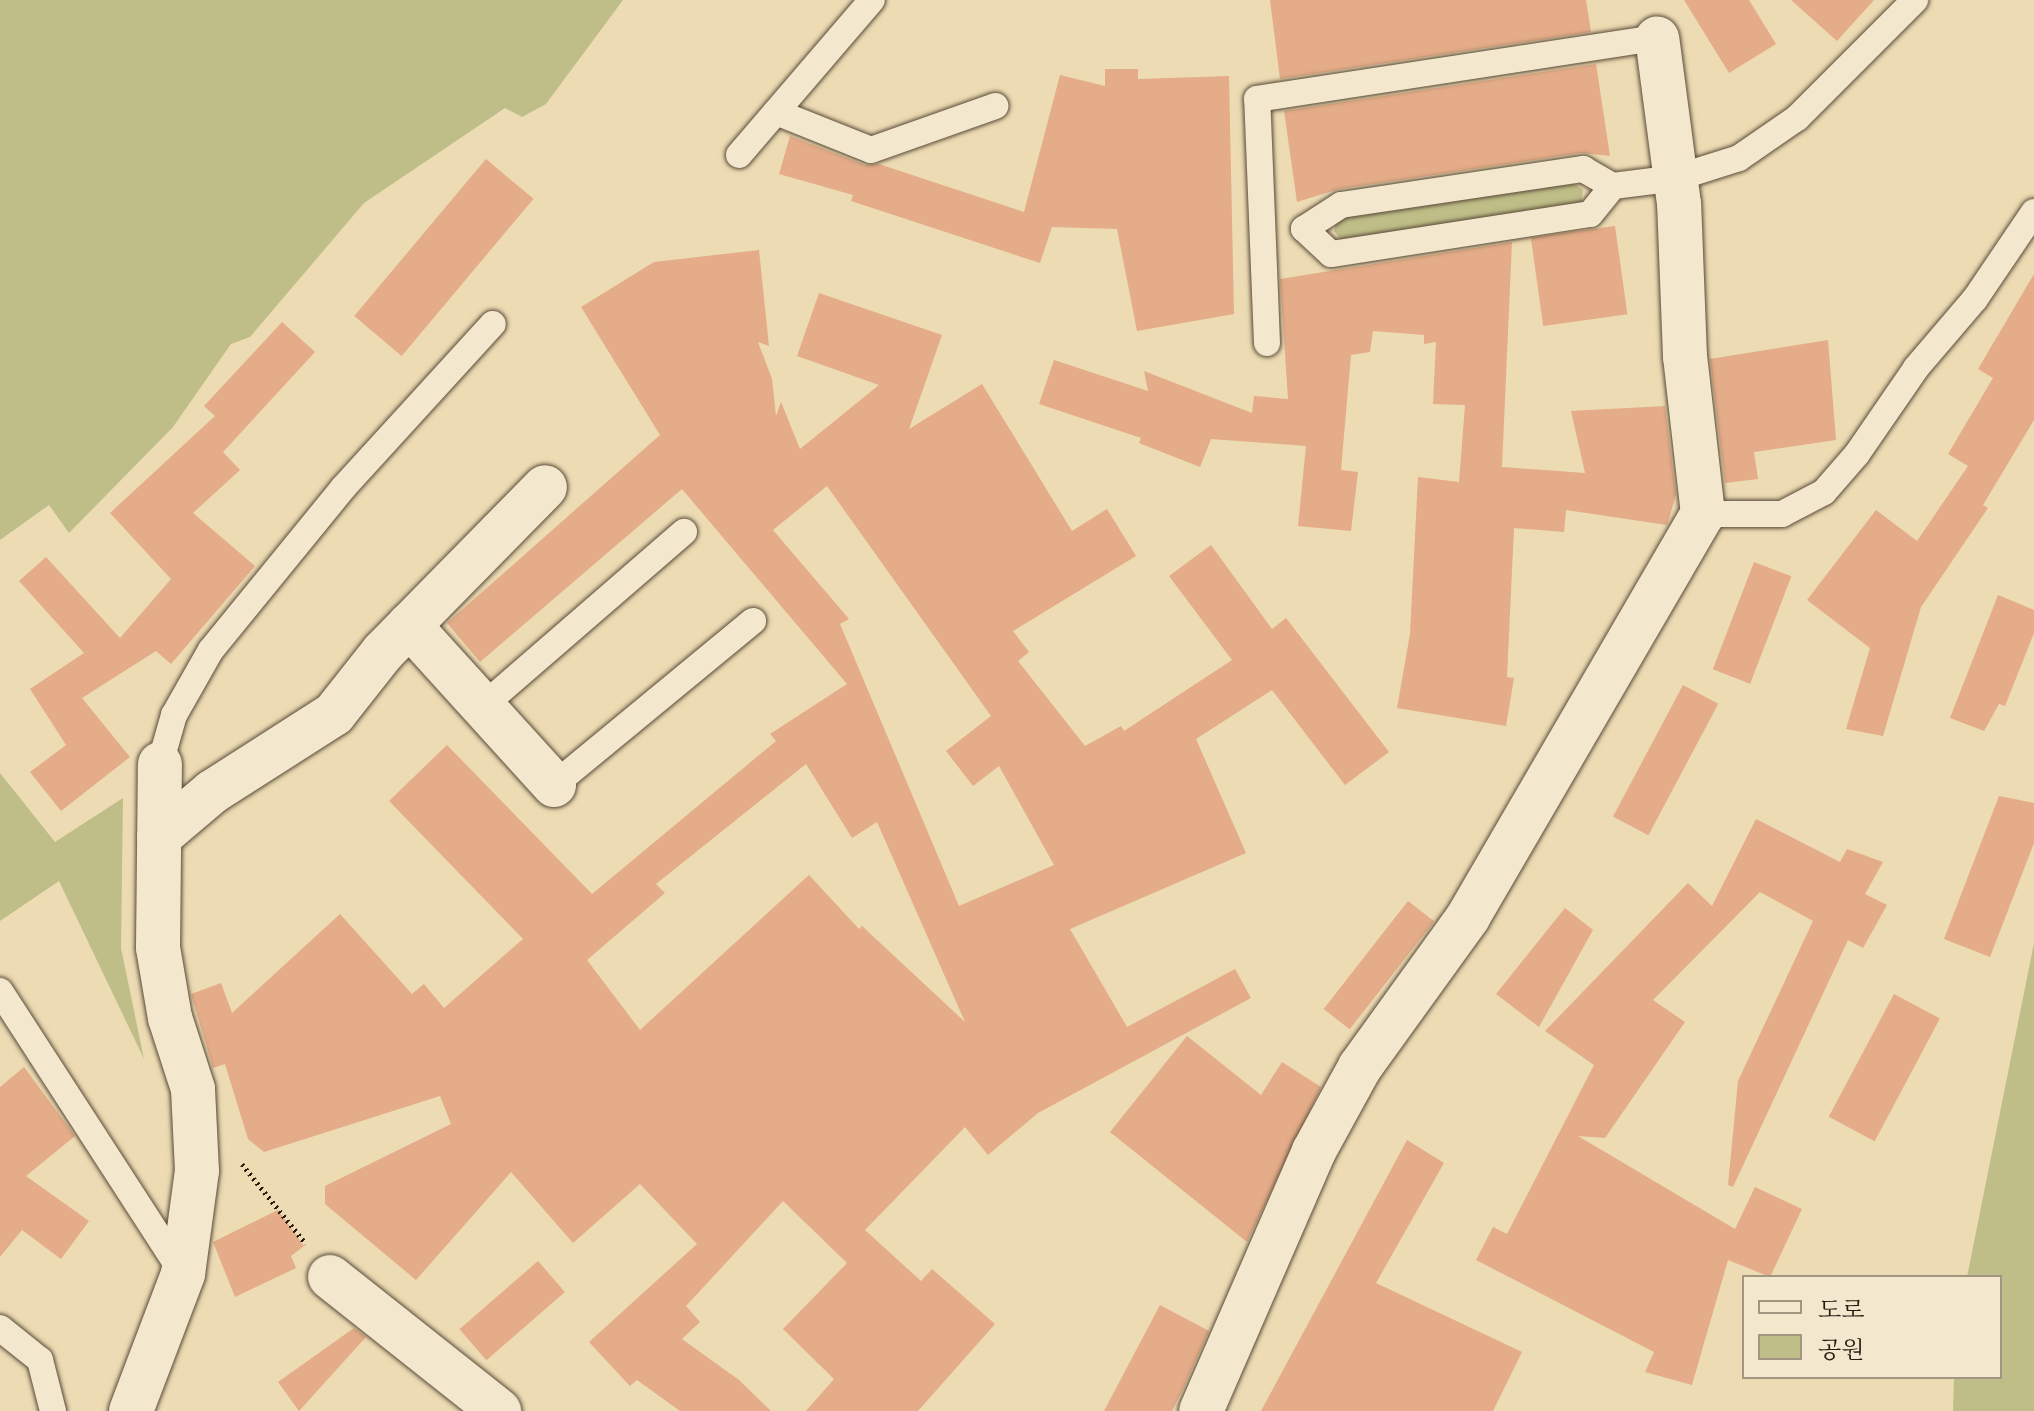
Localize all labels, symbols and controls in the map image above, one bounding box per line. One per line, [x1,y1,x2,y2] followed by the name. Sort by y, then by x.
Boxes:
[1742,1275,2002,1379] legend
[1818,1295,1864,1324] text: 도로
[1818,1335,1864,1364] text: 공원

